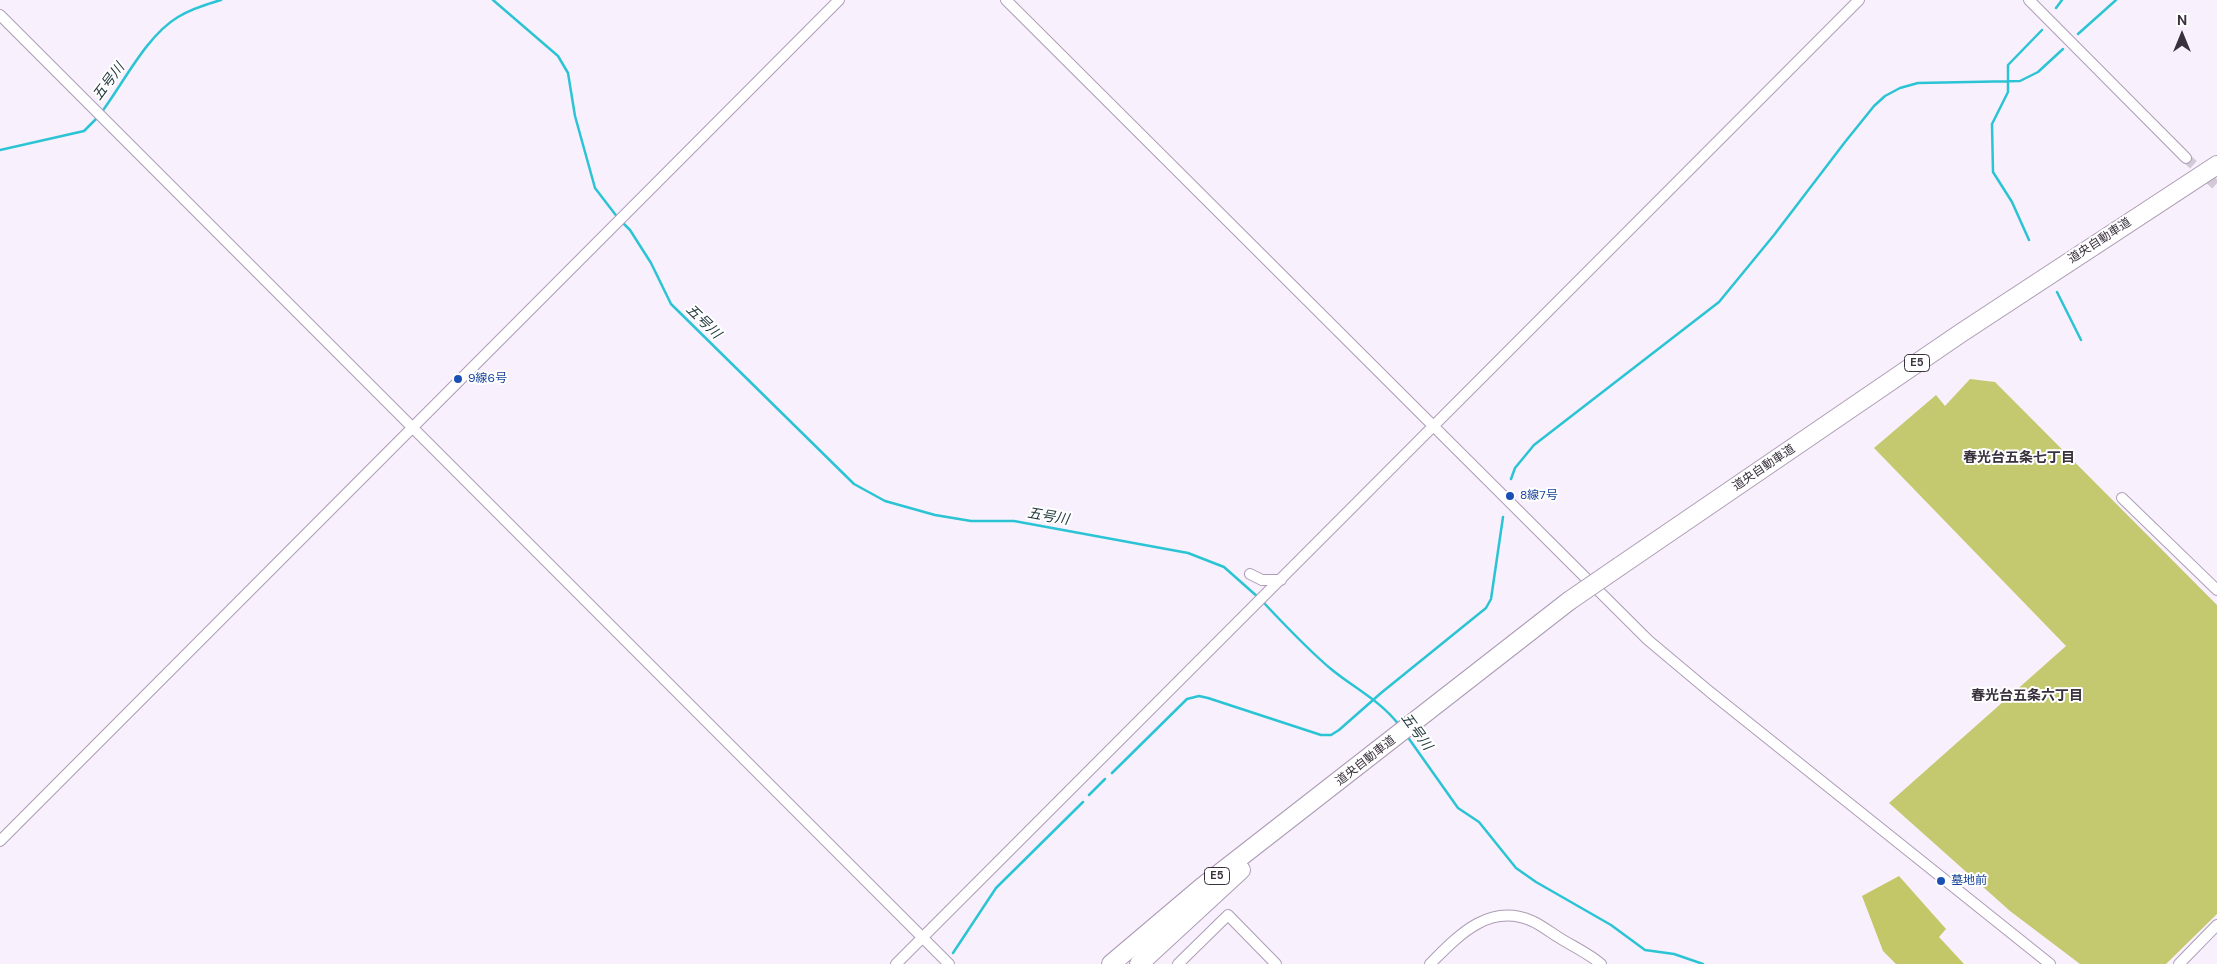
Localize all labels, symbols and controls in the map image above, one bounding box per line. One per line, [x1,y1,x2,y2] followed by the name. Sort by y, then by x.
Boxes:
[2157,10,2207,60] north arrow
[2177,11,2187,29] text: N
[90,60,128,104] water label: 五号川
[2066,215,2134,267] street label: 道央自動車道
[682,301,724,343] water label: 五号川
[1904,354,1930,372] road number: E5
[468,372,507,386] place label: 9線6号
[452,373,464,385] marker: 9線6号
[1730,442,1798,494] street label: 道央自動車道
[1963,450,2075,466] district label: 春光台五条七丁目
[1520,489,1558,503] place label: 8線7号
[1504,490,1516,502] marker: 8線7号
[1026,505,1070,529] water label: 五号川
[1971,688,2083,704] district label: 春光台五条六丁目
[1397,710,1435,754] water label: 五号川
[1333,733,1399,789] street label: 道央自動車道
[1204,868,1230,884] road number: E5
[1951,874,1987,888] place label: 墓地前
[1935,875,1947,887] marker: 墓地前

